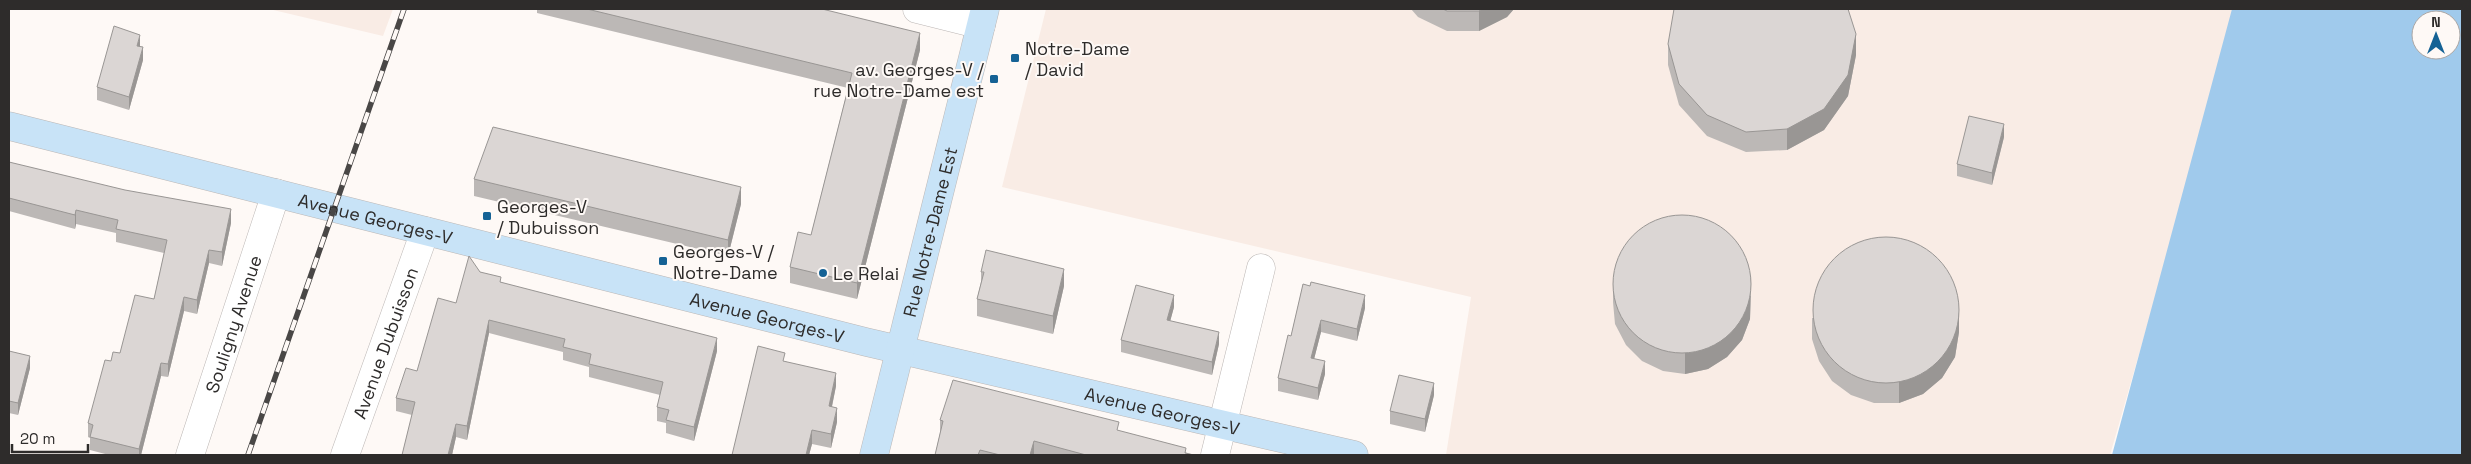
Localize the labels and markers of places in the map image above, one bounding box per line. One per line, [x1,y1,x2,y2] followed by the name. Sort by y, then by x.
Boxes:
[1025,37,1130,81] place label: Notre-Dame / David
[1009,52,1021,64] marker: Notre-Dame / David
[813,58,984,102] place label: av. Georges-V / rue Notre-Dame est
[988,73,1000,85] marker: av. Georges-V / rue Notre-Dame est
[497,195,599,239] place label: Georges-V / Dubuisson
[481,210,493,222] marker: Georges-V / Dubuisson
[673,240,778,284] place label: Georges-V / Notre-Dame
[657,255,669,267] marker: Georges-V / Notre-Dame
[833,262,899,285] place label: Le Relai
[817,267,829,279] marker: Le Relai

